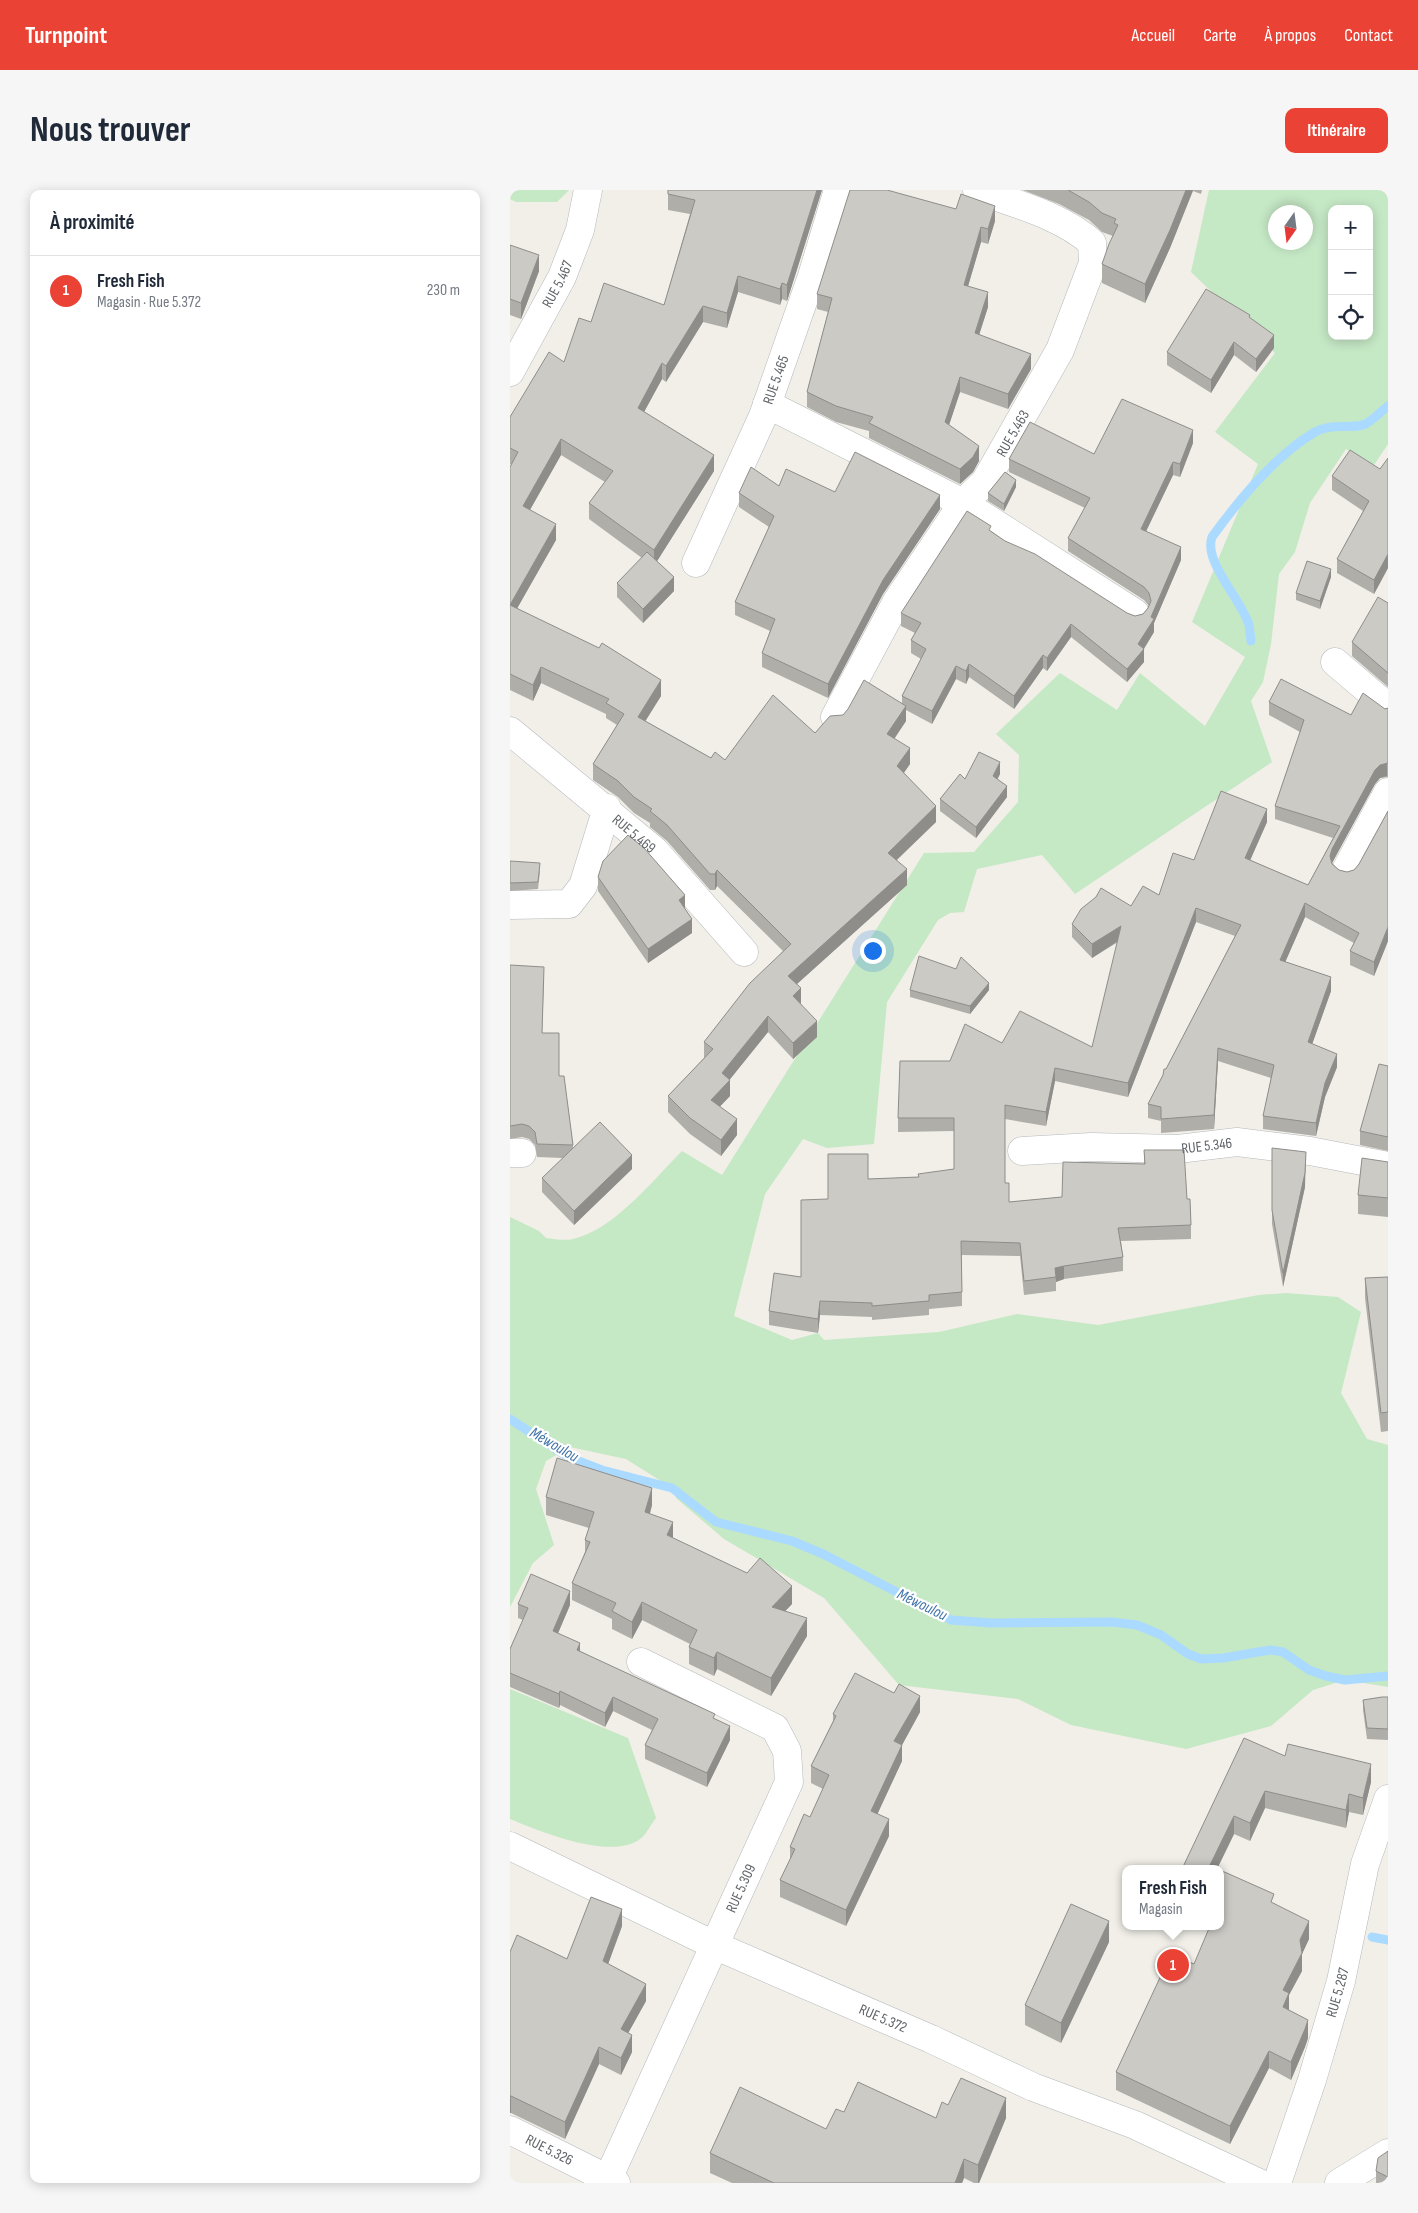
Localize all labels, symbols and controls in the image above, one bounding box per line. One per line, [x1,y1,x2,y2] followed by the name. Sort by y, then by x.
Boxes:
[25,21,107,50] text: Turnpoint
[1131,25,1175,46] text: Accueil
[1203,25,1236,46] text: Carte
[1264,25,1316,46] text: À propos
[1344,25,1393,46] text: Contact
[1285,108,1388,153] button: Itinéraire
[30,109,191,152] text: Nous trouver
[1268,205,1313,250] north arrow
[1328,205,1373,340] map controls
[1328,205,1373,250] button: +
[50,210,135,235] text: À proximité
[1328,250,1373,295] button: −
[538,258,577,311] street label: RUE 5.467
[97,270,165,293] text: Fresh Fish
[63,281,69,300] text: 1
[427,281,460,300] text: 230 m
[97,293,201,312] text: Magasin · Rue 5.372
[1328,295,1373,340] button: locate
[758,353,793,407] street label: RUE 5.465
[992,407,1033,460] street label: RUE 5.463
[608,810,660,857] street label: RUE 5.469
[860,938,886,964] your location
[1180,1133,1233,1158] street label: RUE 5.346
[526,1423,582,1467] water label: Méwoulou
[894,1585,950,1625] water label: Méwoulou
[721,1861,760,1916] street label: RUE 5.309
[1122,1865,1224,1930] popup
[1139,1877,1207,1900] text: Fresh Fish
[1139,1900,1183,1919] text: Magasin
[1157,1946,1189,1984] pin: 1
[1321,1966,1353,2020] street label: RUE 5.287
[856,2000,910,2037] street label: RUE 5.372
[522,2130,576,2170] street label: RUE 5.326

